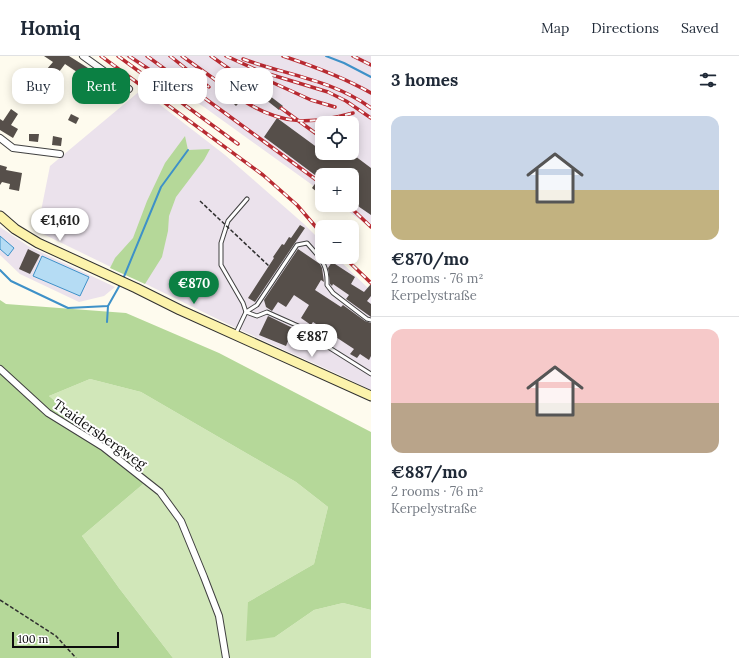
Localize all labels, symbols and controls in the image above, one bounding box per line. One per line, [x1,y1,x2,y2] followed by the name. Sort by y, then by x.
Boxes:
[20,16,80,40] text: Homiq
[541,19,569,37] text: Map
[591,19,659,37] text: Directions
[681,19,719,37] text: Saved
[12,68,64,104] chip: Buy
[72,68,130,104] chip: Rent
[138,68,207,104] chip: Filters
[215,68,273,104] chip: New
[391,69,458,91] text: 3 homes
[697,69,719,91] icon: filters
[315,116,359,264] map controls
[315,116,359,160] button: locate
[519,142,591,214] icon: home
[315,168,359,212] button: +
[27,208,93,242] pin: €1,610
[40,212,80,229] text: €1,610
[315,220,359,264] button: −
[391,248,469,270] text: €870/mo
[391,270,483,287] text: 2 rooms · 76 m²
[170,271,218,305] pin: €870
[178,275,210,292] text: €870
[391,287,477,304] text: Kerpelystraße
[288,324,336,358] pin: €887
[296,328,328,345] text: €887
[519,355,591,427] icon: home
[50,395,151,473] street label: Traidersbergweg
[391,461,467,483] text: €887/mo
[391,483,483,500] text: 2 rooms · 76 m²
[391,500,477,517] text: Kerpelystraße
[12,630,119,649] scale bar
[18,632,48,646] text: 100 m

